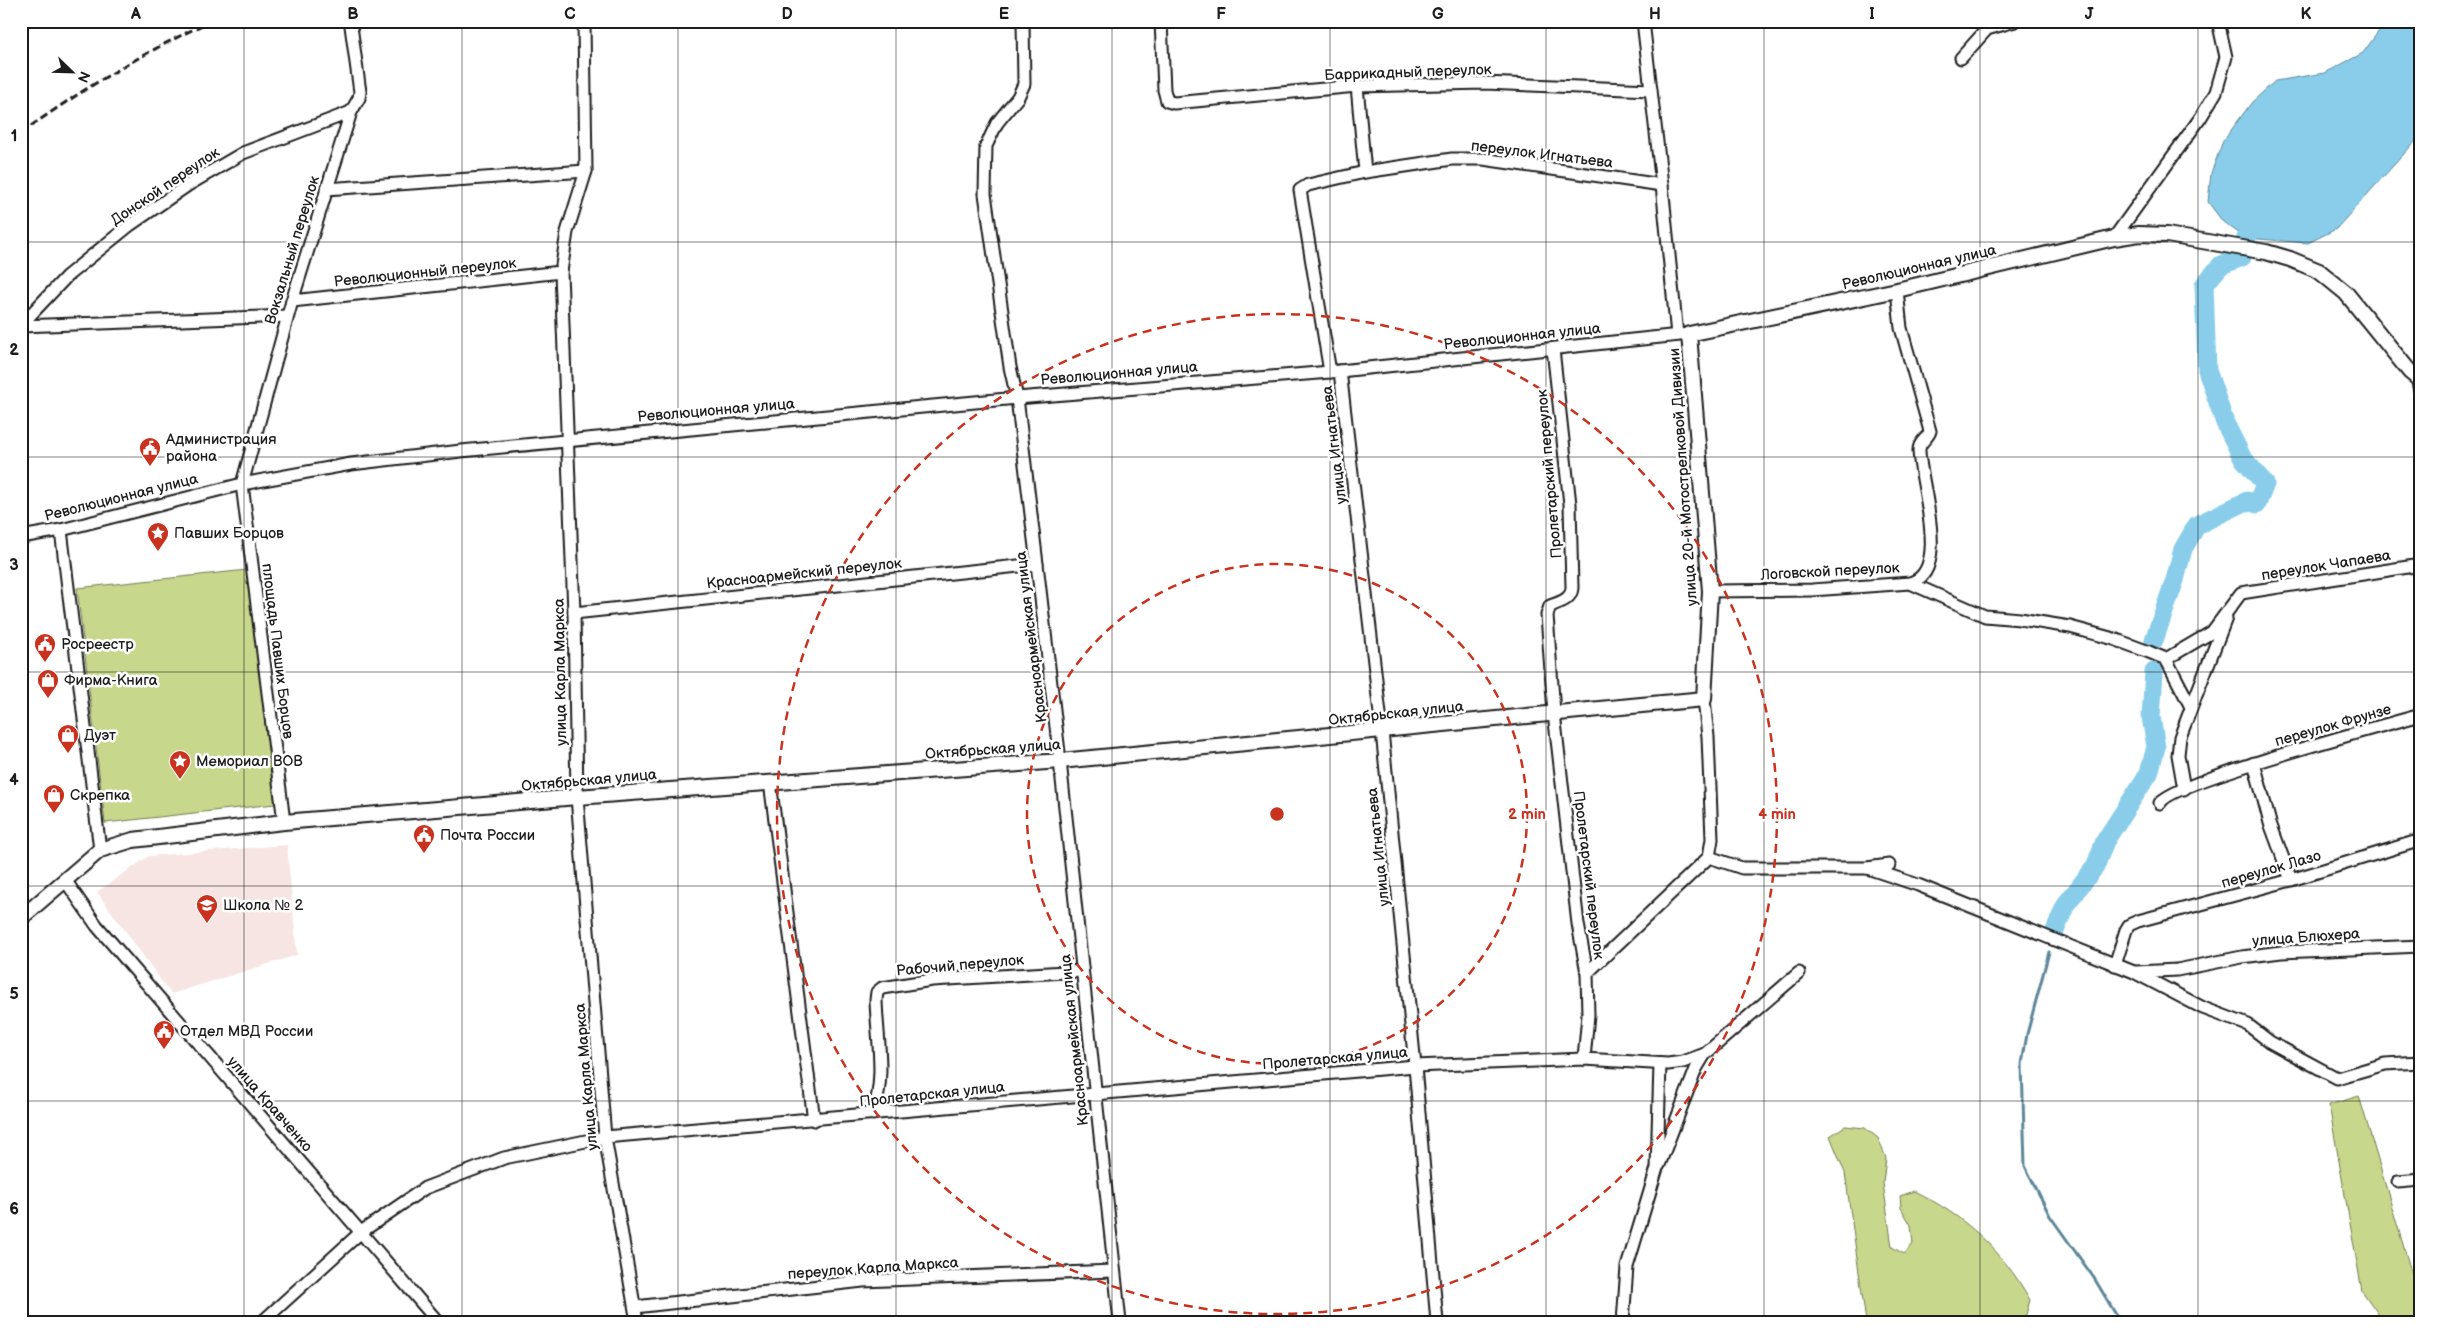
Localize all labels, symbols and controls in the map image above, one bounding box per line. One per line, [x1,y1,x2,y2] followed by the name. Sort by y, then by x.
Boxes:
[130,5,141,24] text: A
[347,5,359,24] text: B
[564,5,576,24] text: C
[781,5,793,24] text: D
[999,5,1009,24] text: E
[1216,5,1226,24] text: F
[1432,5,1444,24] text: G
[1649,5,1661,24] text: H
[1869,5,1875,24] text: I
[2085,5,2094,24] text: J
[2301,5,2312,24] text: K
[48,48,98,98] north arrow
[1324,60,1492,85] street label: Баррикадный переулок
[74,69,93,85] text: N
[11,127,17,146] text: 1
[1470,136,1614,173] street label: переулок Игнатьева
[107,143,223,230] street label: Донской переулок
[261,174,324,327] street label: Вокзальный переулок
[1840,240,1998,294] street label: Революционная улица
[333,253,517,292] street label: Революционный переулок
[1443,319,1602,354] street label: Революционная улица
[9,341,19,360] text: 2
[1665,347,1702,607] street label: улица 20-й Мотострелковой Дивизии
[1040,357,1199,390] street label: Революционная улица
[1318,384,1351,505] street label: улица Игнатьева
[1533,389,1566,559] street label: Пролетарский переулок
[637,394,796,427] street label: Революционная улица
[165,430,277,466] place label: Администрация района
[138,436,162,467] public building icon: Администрация района
[42,469,200,526] street label: Революционная улица
[146,521,170,552] place icon: Павших Борцов
[174,524,284,543] place label: Павших Борцов
[2260,546,2392,585] street label: переулок Чапаева
[1012,550,1051,724] street label: Красноармейская улица
[705,554,903,593] street label: Красноармейский переулок
[9,556,19,575] text: 3
[1759,558,1900,585] street label: Логовской переулок
[257,562,298,740] street label: площадь Павших Борцов
[550,598,571,746] street label: улица Карла Маркса
[33,632,57,663] public building icon: Росреестр
[61,635,134,654] place label: Росреестр
[36,668,60,699] shop icon: Фирма-Книга
[64,671,158,690] place label: Фирма-Книга
[1327,697,1465,730] street label: Октябрьская улица
[2273,700,2394,751] street label: переулок Фрунзе
[56,723,80,754] shop icon: Дуэт
[84,726,116,745] place label: Дуэт
[925,735,1062,764] street label: Октябрьская улица
[168,749,192,780] place icon: Мемориал ВОВ
[196,752,303,771] place label: Мемориал ВОВ
[520,765,658,796] street label: Октябрьская улица
[9,771,19,790] text: 4
[42,783,66,814] shop icon: Скрепка
[70,786,130,805] place label: Скрепка
[1363,786,1394,907] street label: улица Игнатьева
[1569,790,1608,960] street label: Пролетарский переулок
[1268,805,1286,823] centre of rings
[1508,805,1546,824] text: 2 min
[1758,805,1796,824] text: 4 min
[412,823,436,854] public building icon: Почта России
[440,826,535,845] place label: Почта России
[2219,846,2323,893] street label: переулок Лазо
[195,893,219,924] school or university icon: Школа № 2
[223,896,304,915] place label: Школа № 2
[2252,924,2361,951] street label: улица Блюхера
[895,950,1025,981] street label: Рабочий переулок
[1056,953,1093,1127] street label: Красноармейская улица
[9,985,19,1004] text: 5
[571,1002,602,1151] street label: улица Карла Маркса
[152,1019,176,1050] public building icon: Отдел МВД России
[180,1022,313,1041] place label: Отдел МВД России
[1261,1043,1409,1074] street label: Пролетарская улица
[223,1053,316,1156] street label: улица Кравченко
[858,1077,1006,1112] street label: Пролетарская улица
[9,1200,19,1219] text: 6
[787,1253,959,1284] street label: переулок Карла Маркса

